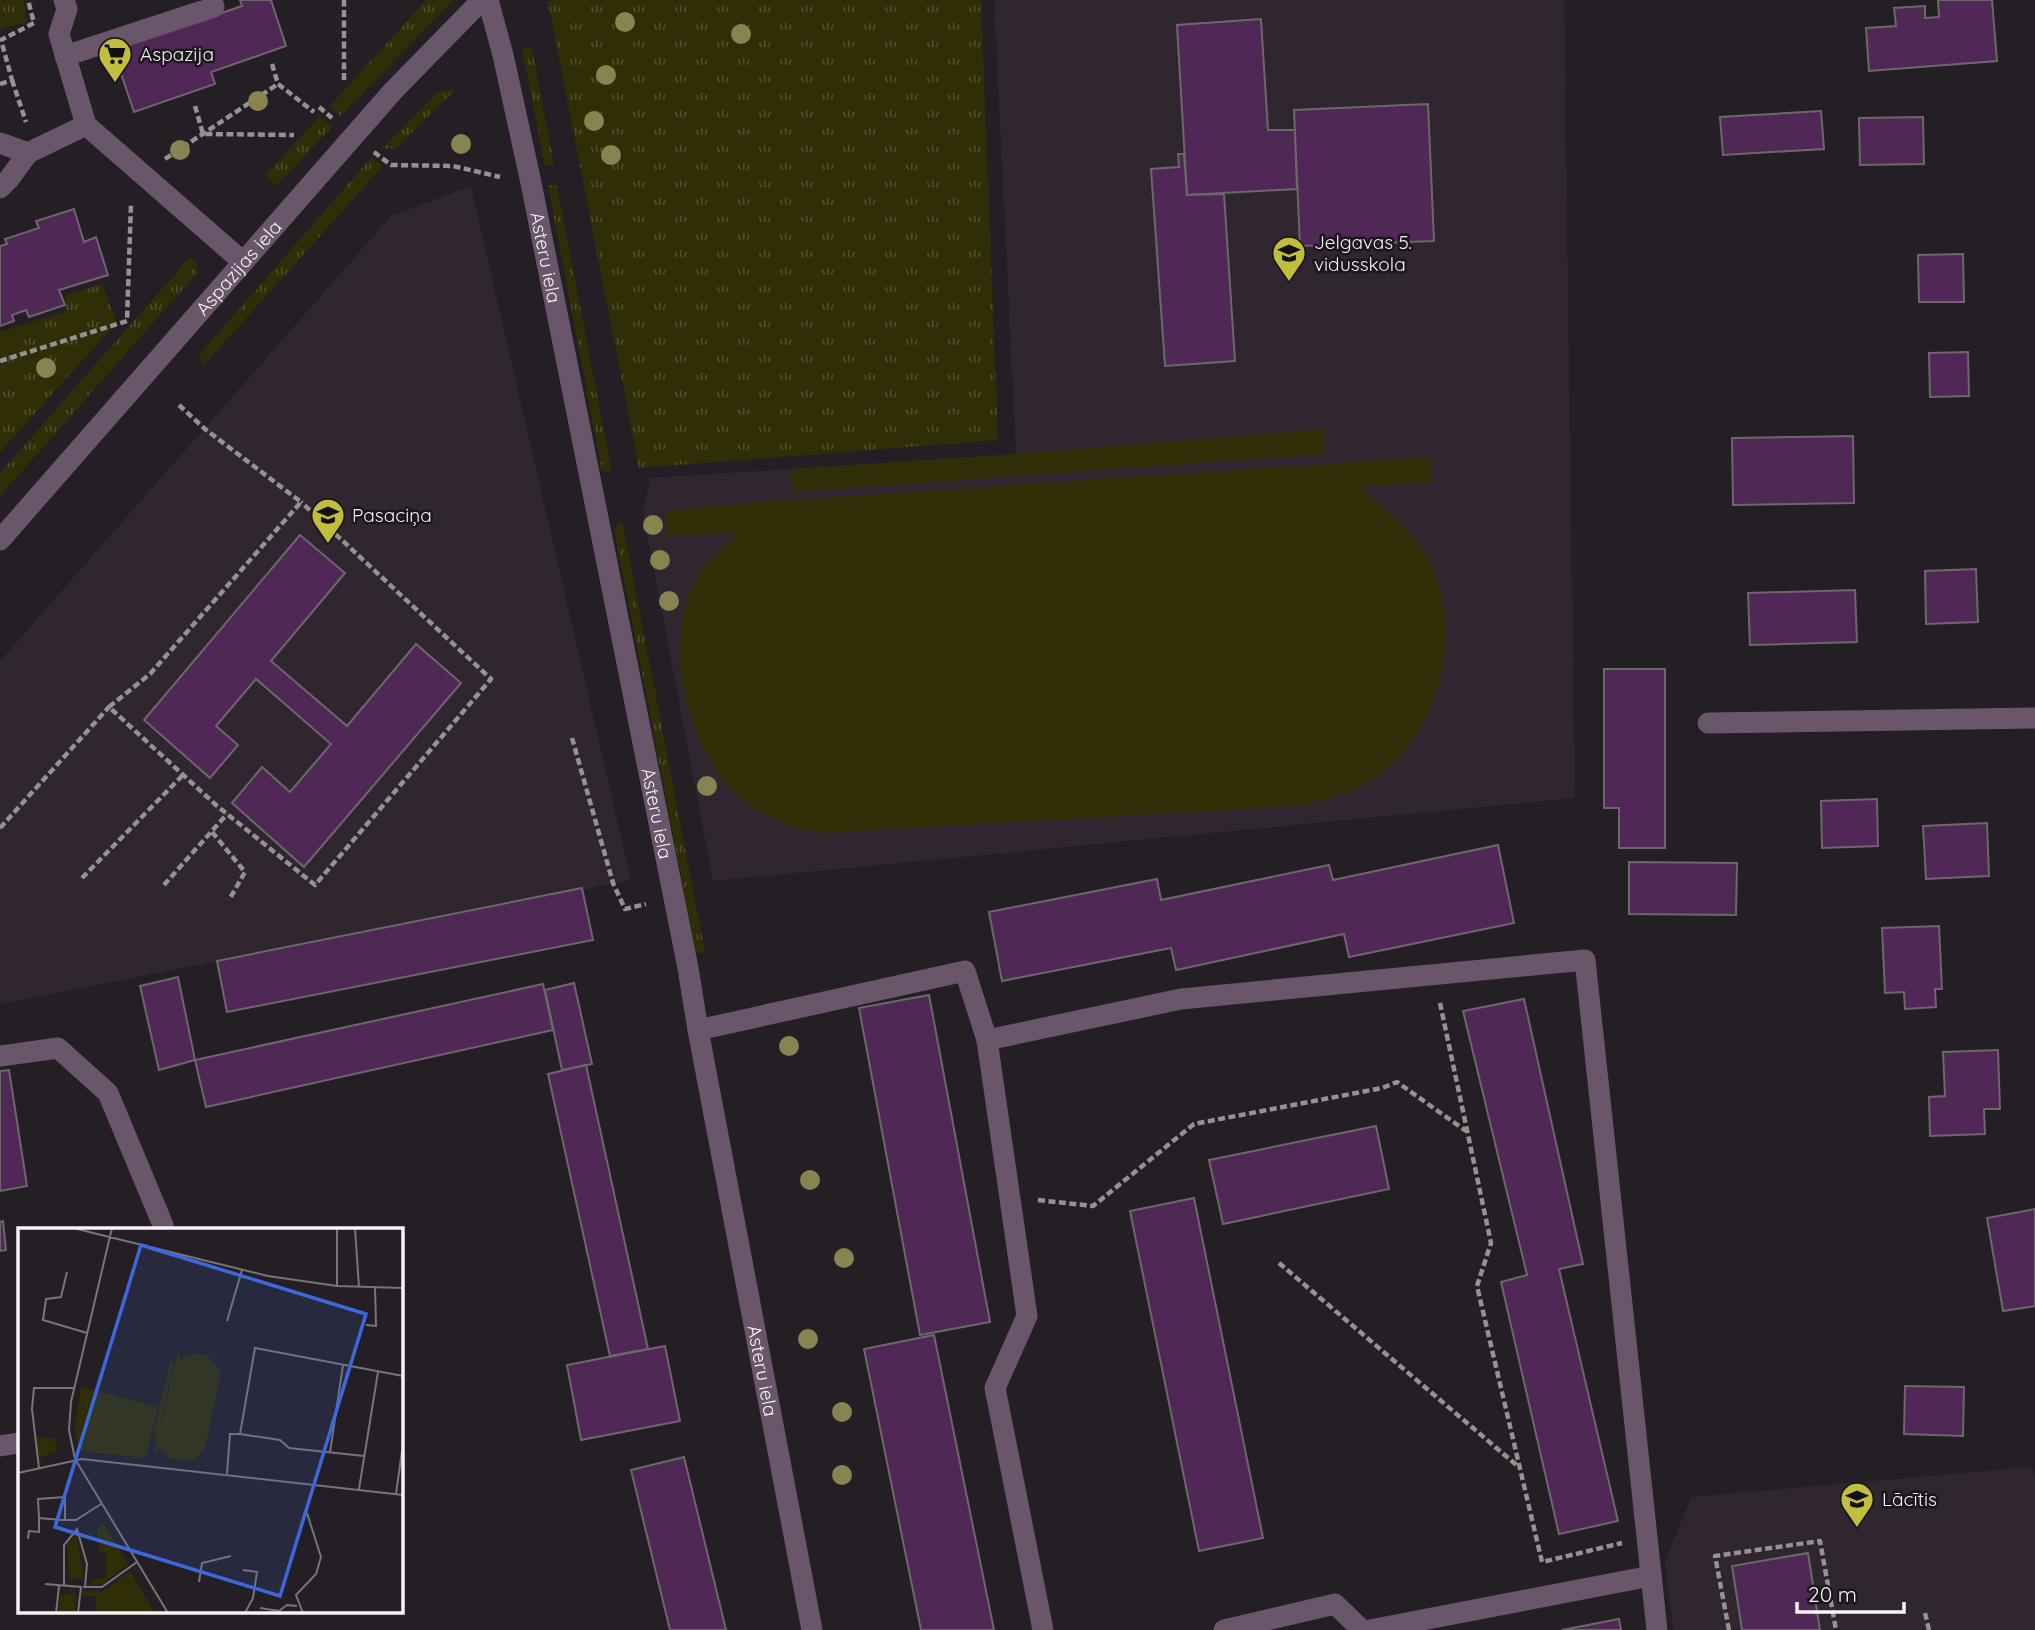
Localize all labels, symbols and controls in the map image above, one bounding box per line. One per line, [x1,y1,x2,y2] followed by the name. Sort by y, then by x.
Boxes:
[96,35,134,84] supermarket icon: Aspazija
[140,42,214,66] place label: Aspazija
[525,210,567,305] street label: Asteru iela
[190,215,287,320] street label: Aspazijas iela
[1314,230,1412,276] place label: Jelgavas 5. vidusskola
[1270,234,1308,283] school or university icon: Jelgavas 5. vidusskola
[309,496,347,545] school or university icon: Pasaciņa
[352,503,432,527] place label: Pasaciņa
[636,766,678,861] street label: Asteru iela
[18,1228,402,1612] inset map
[742,1323,783,1418] street label: Asteru iela
[1838,1480,1876,1529] school or university icon: Lācītis
[1882,1487,1937,1511] place label: Lācītis
[1797,1570,1904,1614] scale bar
[1808,1581,1857,1607] text: 20 m

